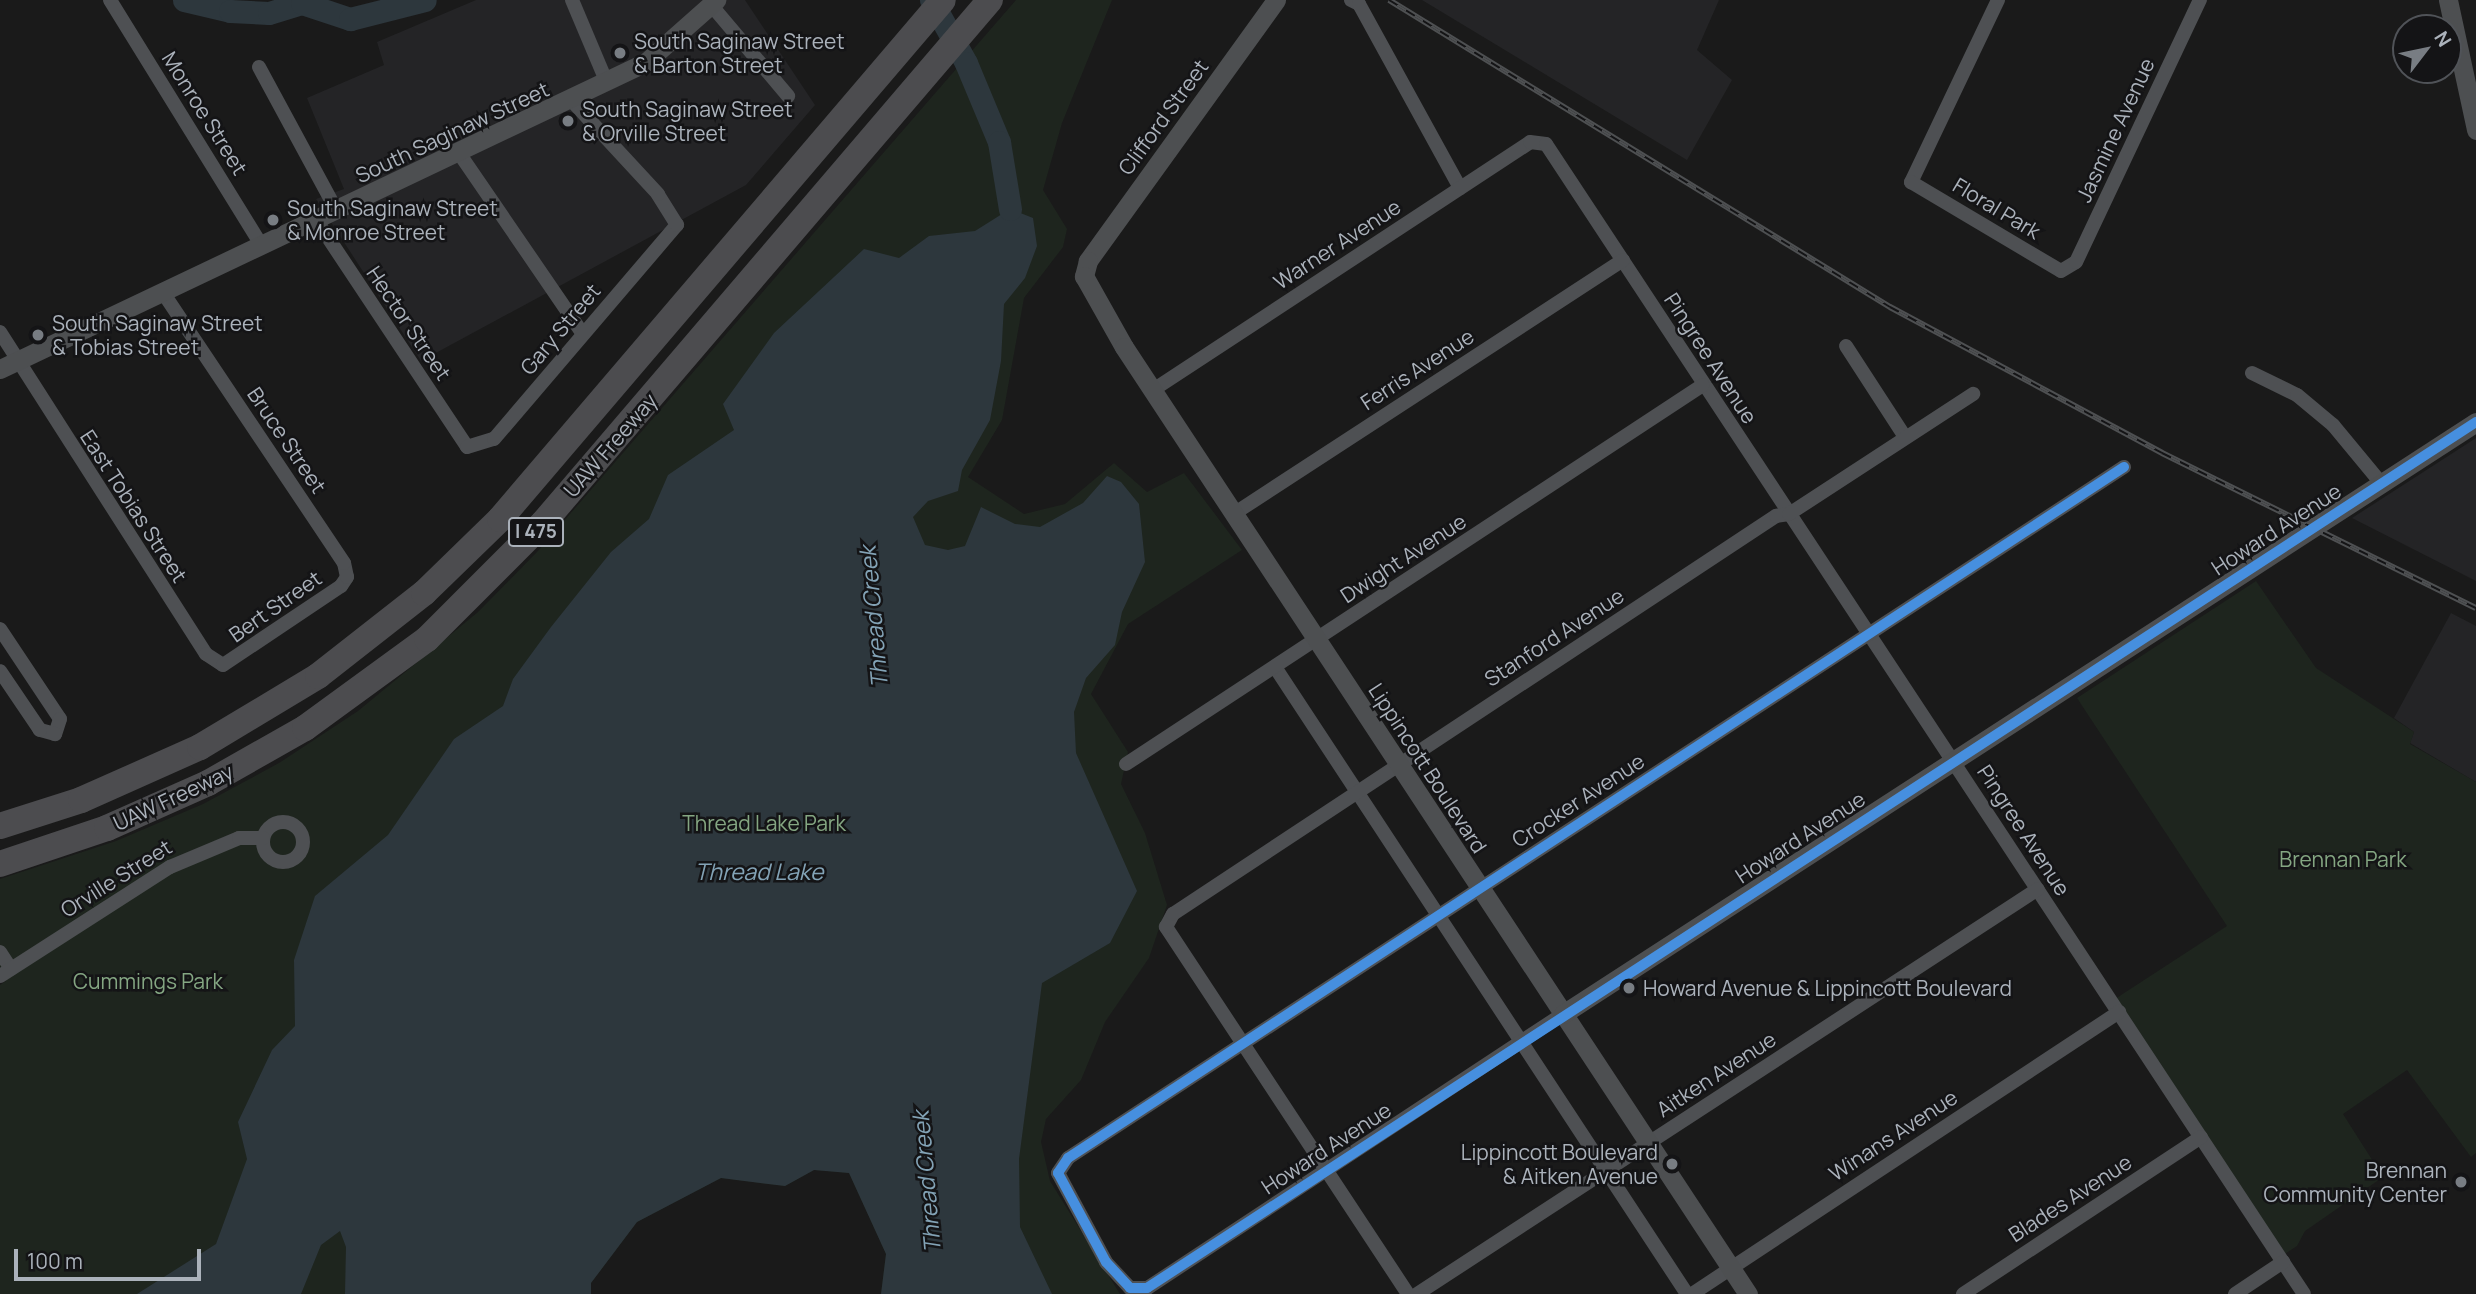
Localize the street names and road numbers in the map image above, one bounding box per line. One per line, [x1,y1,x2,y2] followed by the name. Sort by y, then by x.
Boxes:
[157,47,253,179] street label: Monroe Street
[1113,54,1213,180] street label: Clifford Street
[2071,54,2159,206] street label: Jasmine Avenue
[351,76,553,188] street label: South Saginaw Street
[1949,172,2045,244] street label: Floral Park
[1269,194,1405,294] street label: Warner Avenue
[362,261,456,385] street label: Hector Street
[515,278,605,380] street label: Gary Street
[1659,288,1763,428] street label: Pingree Avenue
[1356,323,1478,415] street label: Ferris Avenue
[242,382,332,498] street label: Bruce Street
[558,388,662,502] street label: UAW Freeway
[75,425,193,587] street label: East Tobias Street
[2206,478,2346,580] street label: Howard Avenue
[1336,508,1470,608] street label: Dwight Avenue
[508,516,564,548] road number: I 475
[224,565,326,647] street label: Bert Street
[1480,583,1628,691] street label: Stanford Avenue
[1364,678,1492,858] street label: Lippincott Boulevard
[1507,748,1649,852] street label: Crocker Avenue
[109,758,237,836] street label: UAW Freeway
[1972,760,2076,900] street label: Pingree Avenue
[1730,786,1870,888] street label: Howard Avenue
[56,834,176,922] street label: Orville Street
[1652,1026,1780,1122] street label: Aitken Avenue
[1824,1084,1962,1186] street label: Winans Avenue
[1256,1097,1396,1199] street label: Howard Avenue
[2004,1149,2136,1247] street label: Blades Avenue

